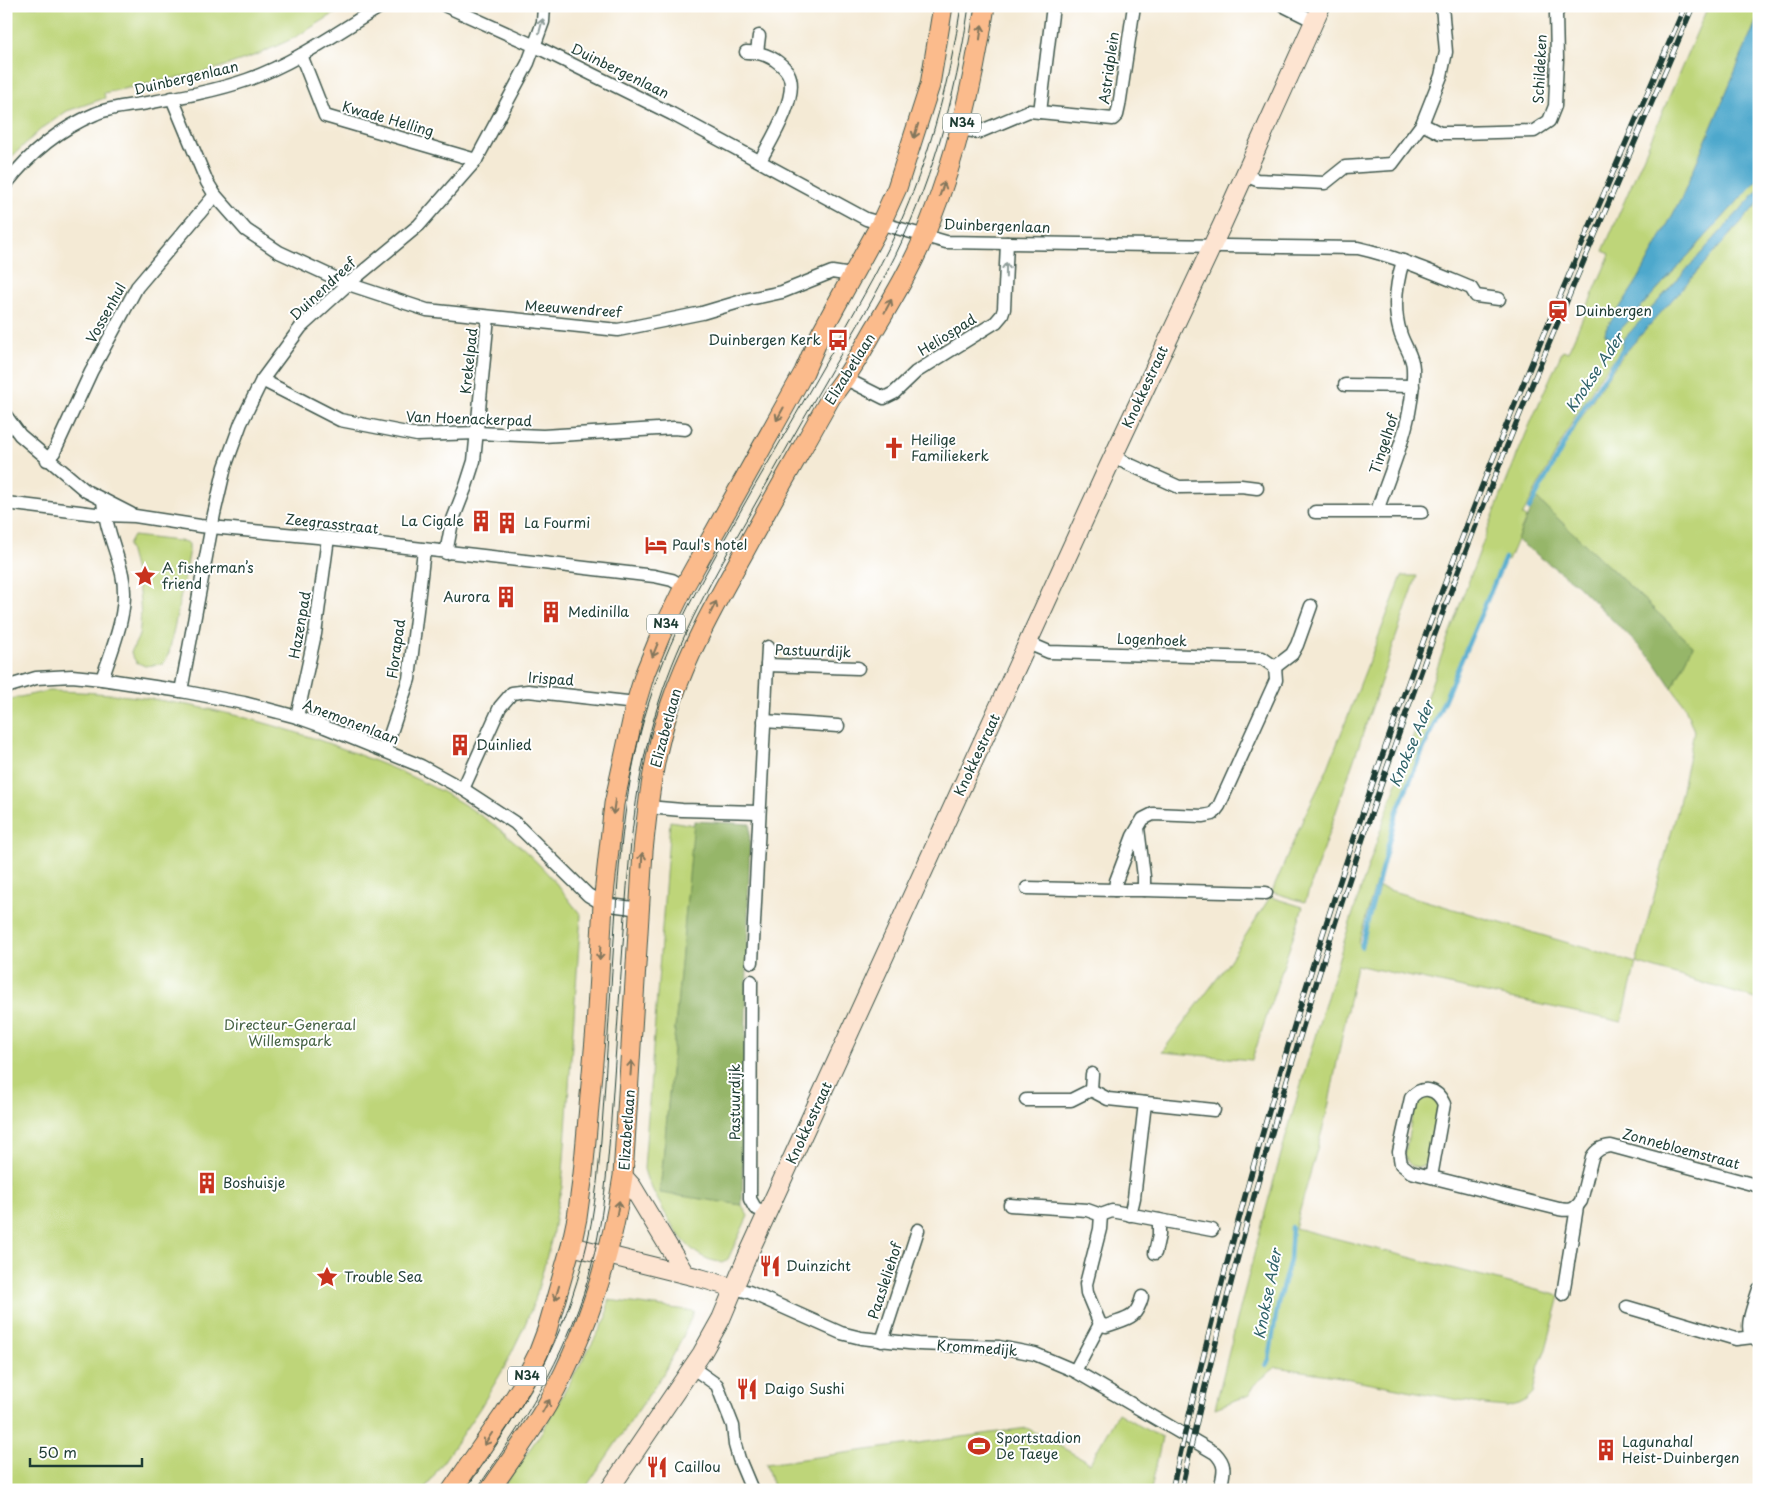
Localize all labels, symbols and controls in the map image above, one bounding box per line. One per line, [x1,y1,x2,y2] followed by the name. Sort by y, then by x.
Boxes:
[537,19,546,35] one-way arrow
[976,24,986,40] one-way arrow
[1093,30,1124,106] street label: Astridplein
[1527,34,1552,104] street label: Schildeken
[568,38,673,103] street label: Duinbergenlaan
[132,55,240,100] street label: Duinbergenlaan
[340,95,436,142] street label: Kwade Helling
[943,114,981,132] road number: N34
[910,123,920,139] one-way arrow
[937,182,947,198] one-way arrow
[943,213,1051,238] street label: Duinbergenlaan
[285,252,361,325] street label: Duinendreef
[1001,262,1011,278] one-way arrow
[80,279,131,347] street label: Vossenhul
[524,295,623,322] street label: Meeuwendreef
[1545,298,1571,324] station icon: Duinbergen
[883,299,893,314] one-way arrow
[1575,300,1652,321] place label: Duinbergen
[914,308,980,361] street label: Heliospad
[455,326,482,395] street label: Krekelpad
[1559,326,1630,416] water label: Knokse Ader
[825,327,851,353] bus stop icon: Duinbergen Kerk
[708,329,821,350] place label: Duinbergen Kerk
[819,329,880,409] street label: Elizabetlaan
[1116,342,1173,431] street label: Knokkestraat
[406,406,533,431] street label: Van Hoenackerpad
[775,406,784,421] one-way arrow
[1364,409,1404,477] street label: Tingelhof
[911,429,989,466] place label: Heilige Familiekerk
[881,435,907,461] church icon: Heilige Familiekerk
[285,508,380,539] street label: Zeegrasstraat
[468,508,494,534] building icon: La Cigale
[401,510,464,531] place label: La Cigale
[494,510,520,536] building icon: La Fourmi
[524,512,590,533] place label: La Fourmi
[643,532,669,558] hotel icon: Paul's hotel
[672,534,747,555] place label: Paul's hotel
[162,557,254,594] place label: A fisherman’s friend
[132,563,158,589] place icon: A fisherman’s friend
[493,584,519,610] building icon: Aurora
[443,586,490,607] place label: Aurora
[283,589,316,660] street label: Hazenpad
[538,599,564,625] building icon: Medinilla
[568,601,629,622] place label: Medinilla
[709,601,718,616] one-way arrow
[647,614,685,634] road number: N34
[381,617,410,680] street label: Florapad
[1117,628,1187,651] street label: Logenhoek
[774,639,852,662] street label: Pastuurdijk
[649,642,659,657] one-way arrow
[527,666,575,691] street label: Irispad
[645,686,686,770] street label: Elizabetlaan
[300,694,402,750] street label: Anemonenlaan
[1382,695,1440,790] water label: Knokse Ader
[948,710,1005,799] street label: Knokkestraat
[447,732,473,758] building icon: Duinlied
[476,734,532,755] place label: Duinlied
[608,799,618,815] one-way arrow
[638,852,647,868] one-way arrow
[596,944,605,960] one-way arrow
[224,1014,356,1051] park label: Directeur-Generaal Willemspark
[626,1060,635,1076] one-way arrow
[724,1063,745,1140] street label: Pastuurdijk
[780,1078,837,1167] street label: Knokkestraat
[613,1089,640,1171] street label: Elizabetlaan
[1620,1123,1742,1174] street label: Zonnebloemstraat
[194,1170,220,1196] building icon: Boshuisje
[223,1172,285,1193] place label: Boshuisje
[614,1201,624,1217] one-way arrow
[862,1238,907,1322] street label: Paasleliehof
[1247,1245,1287,1341] water label: Knokse Ader
[757,1253,783,1279] restaurant icon: Duinzicht
[786,1255,851,1276] place label: Duinzicht
[314,1264,340,1290] place icon: Trouble Sea
[344,1266,423,1287] place label: Trouble Sea
[551,1285,561,1301] one-way arrow
[936,1334,1019,1361] street label: Krommedijk
[508,1366,546,1385] road number: N34
[734,1376,760,1402] restaurant icon: Daigo Sushi
[764,1378,845,1399] place label: Daigo Sushi
[541,1398,551,1413] one-way arrow
[996,1427,1081,1464] place label: Sportstadion De Taeye
[1622,1431,1740,1468] place label: Lagunahal Heist-Duinbergen
[483,1432,493,1446] one-way arrow
[966,1433,992,1459] sports icon: Sportstadion De Taeye
[30,1436,142,1468] scale bar
[1593,1437,1619,1463] building icon: Lagunahal Heist-Duinbergen
[38,1440,77,1463] text: 50 m
[644,1454,670,1480] restaurant icon: Caillou
[674,1456,721,1477] place label: Caillou

